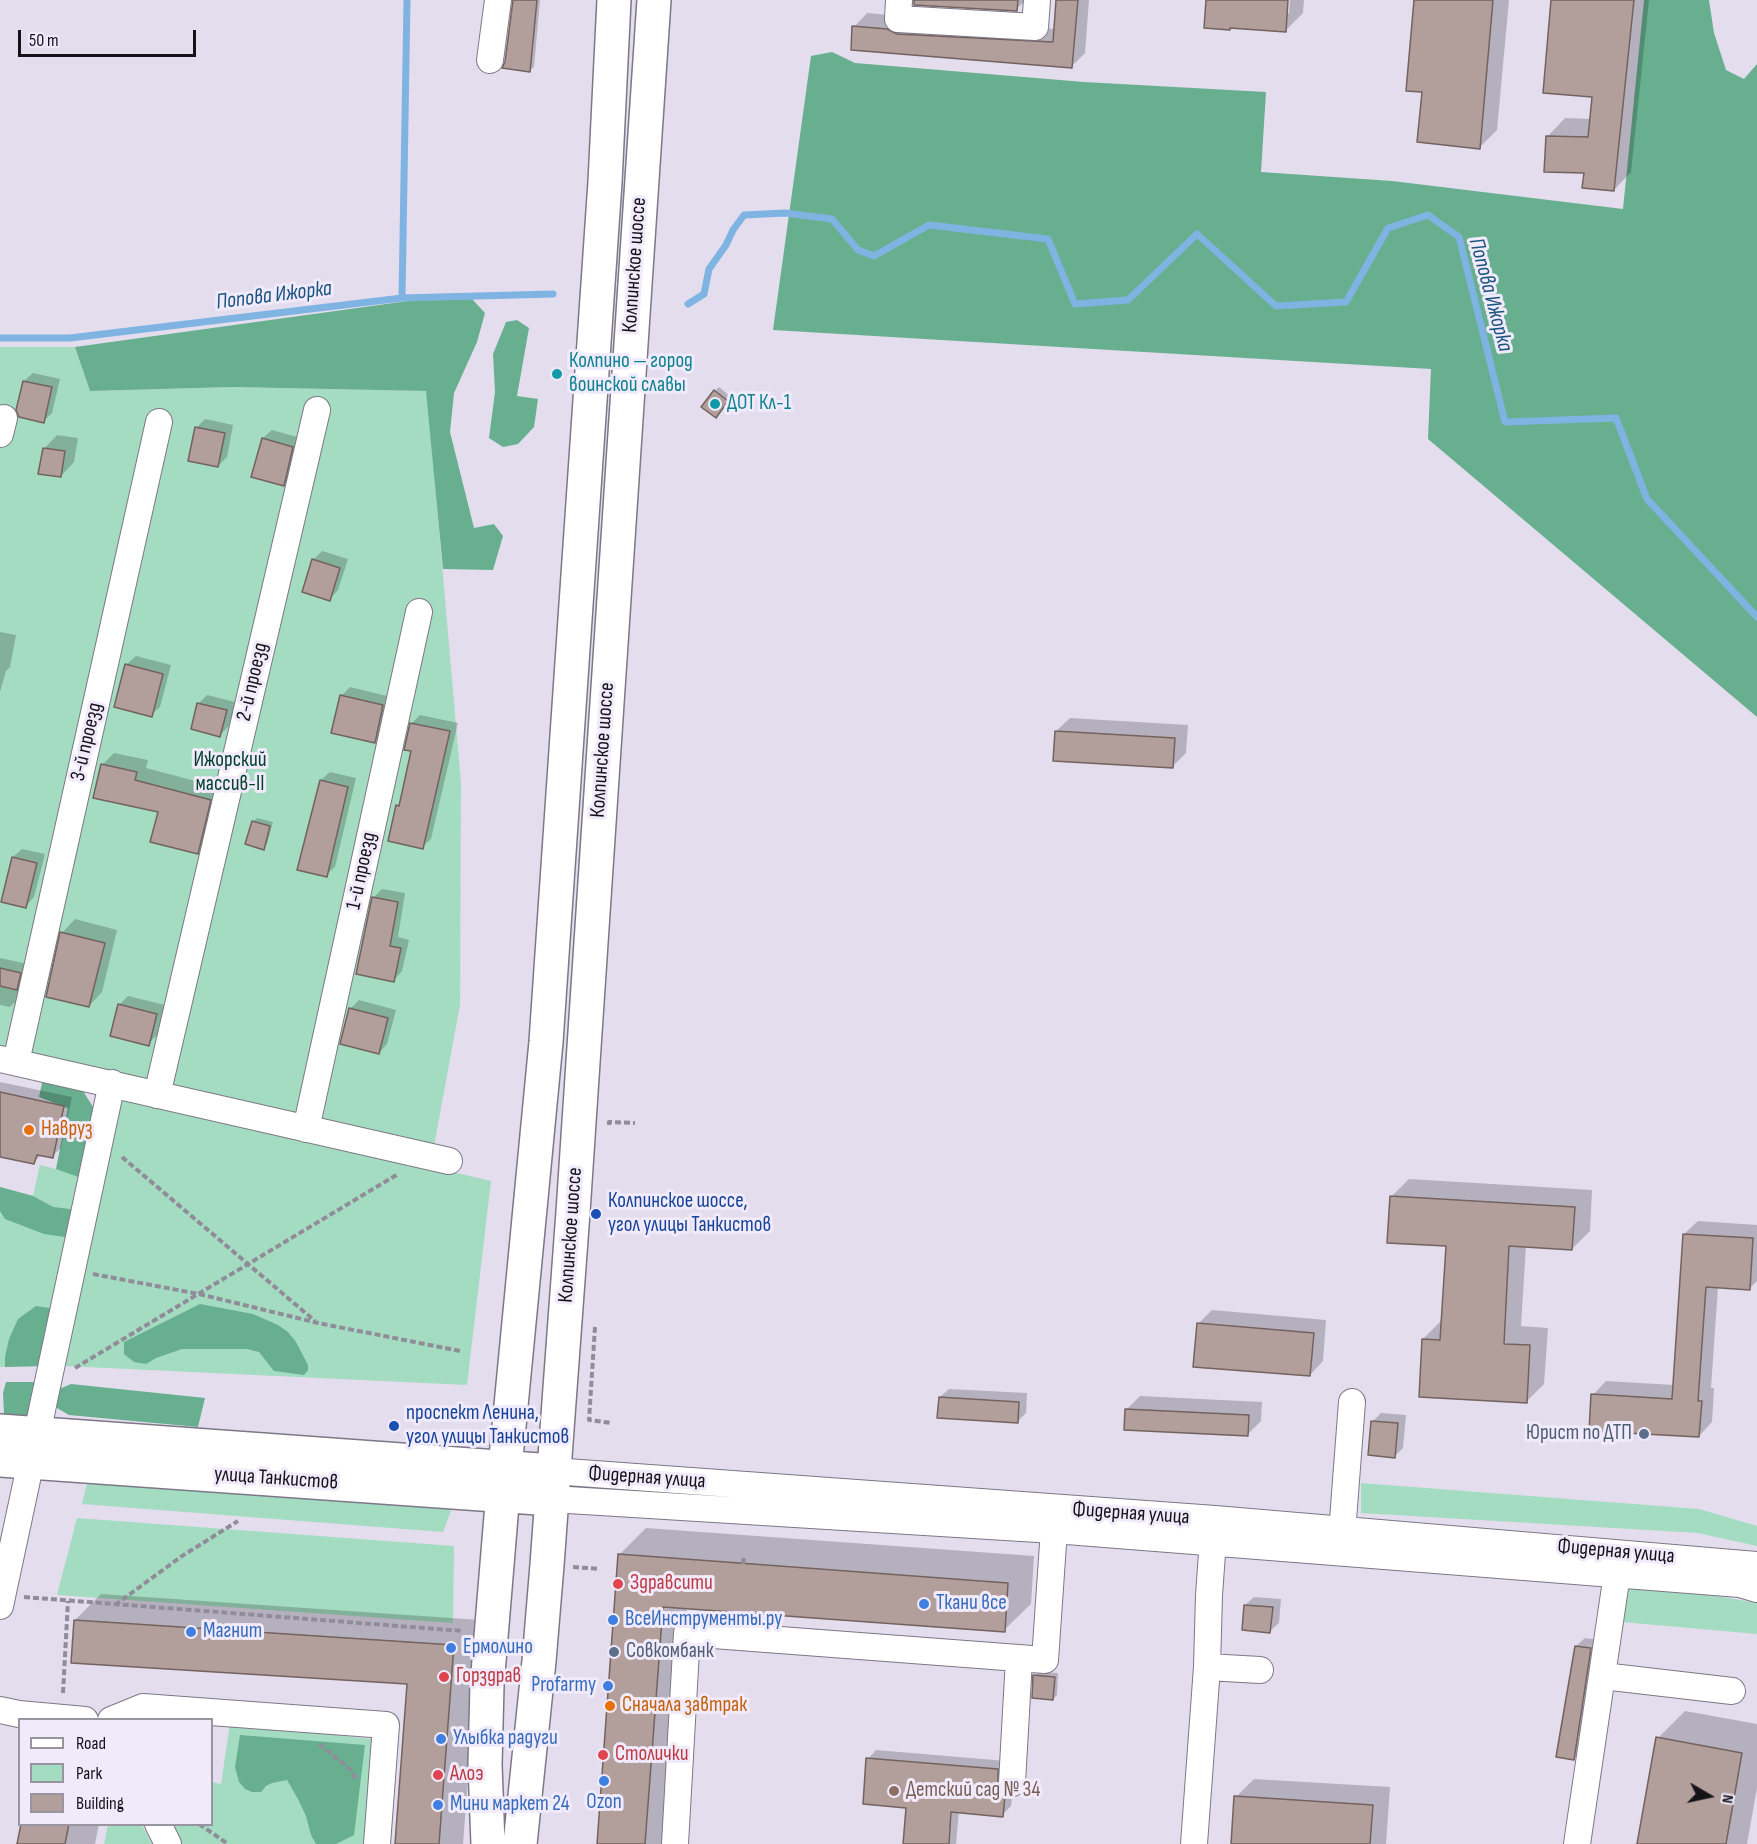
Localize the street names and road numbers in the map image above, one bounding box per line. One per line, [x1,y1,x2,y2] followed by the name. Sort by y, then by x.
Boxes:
[618,196,652,334] street label: Колпинское шоссе
[232,640,274,724] street label: 2-й проезд
[586,681,620,819] street label: Колпинское шоссе
[66,700,108,784] street label: 3-й проезд
[342,830,382,912] street label: 1-й проезд
[554,1166,588,1304] street label: Колпинское шоссе
[588,1461,706,1495] street label: Фидерная улица
[213,1462,339,1496] street label: улица Танкистов
[1072,1497,1190,1531] street label: Фидерная улица
[1556,1534,1676,1570] street label: Фидерная улица

